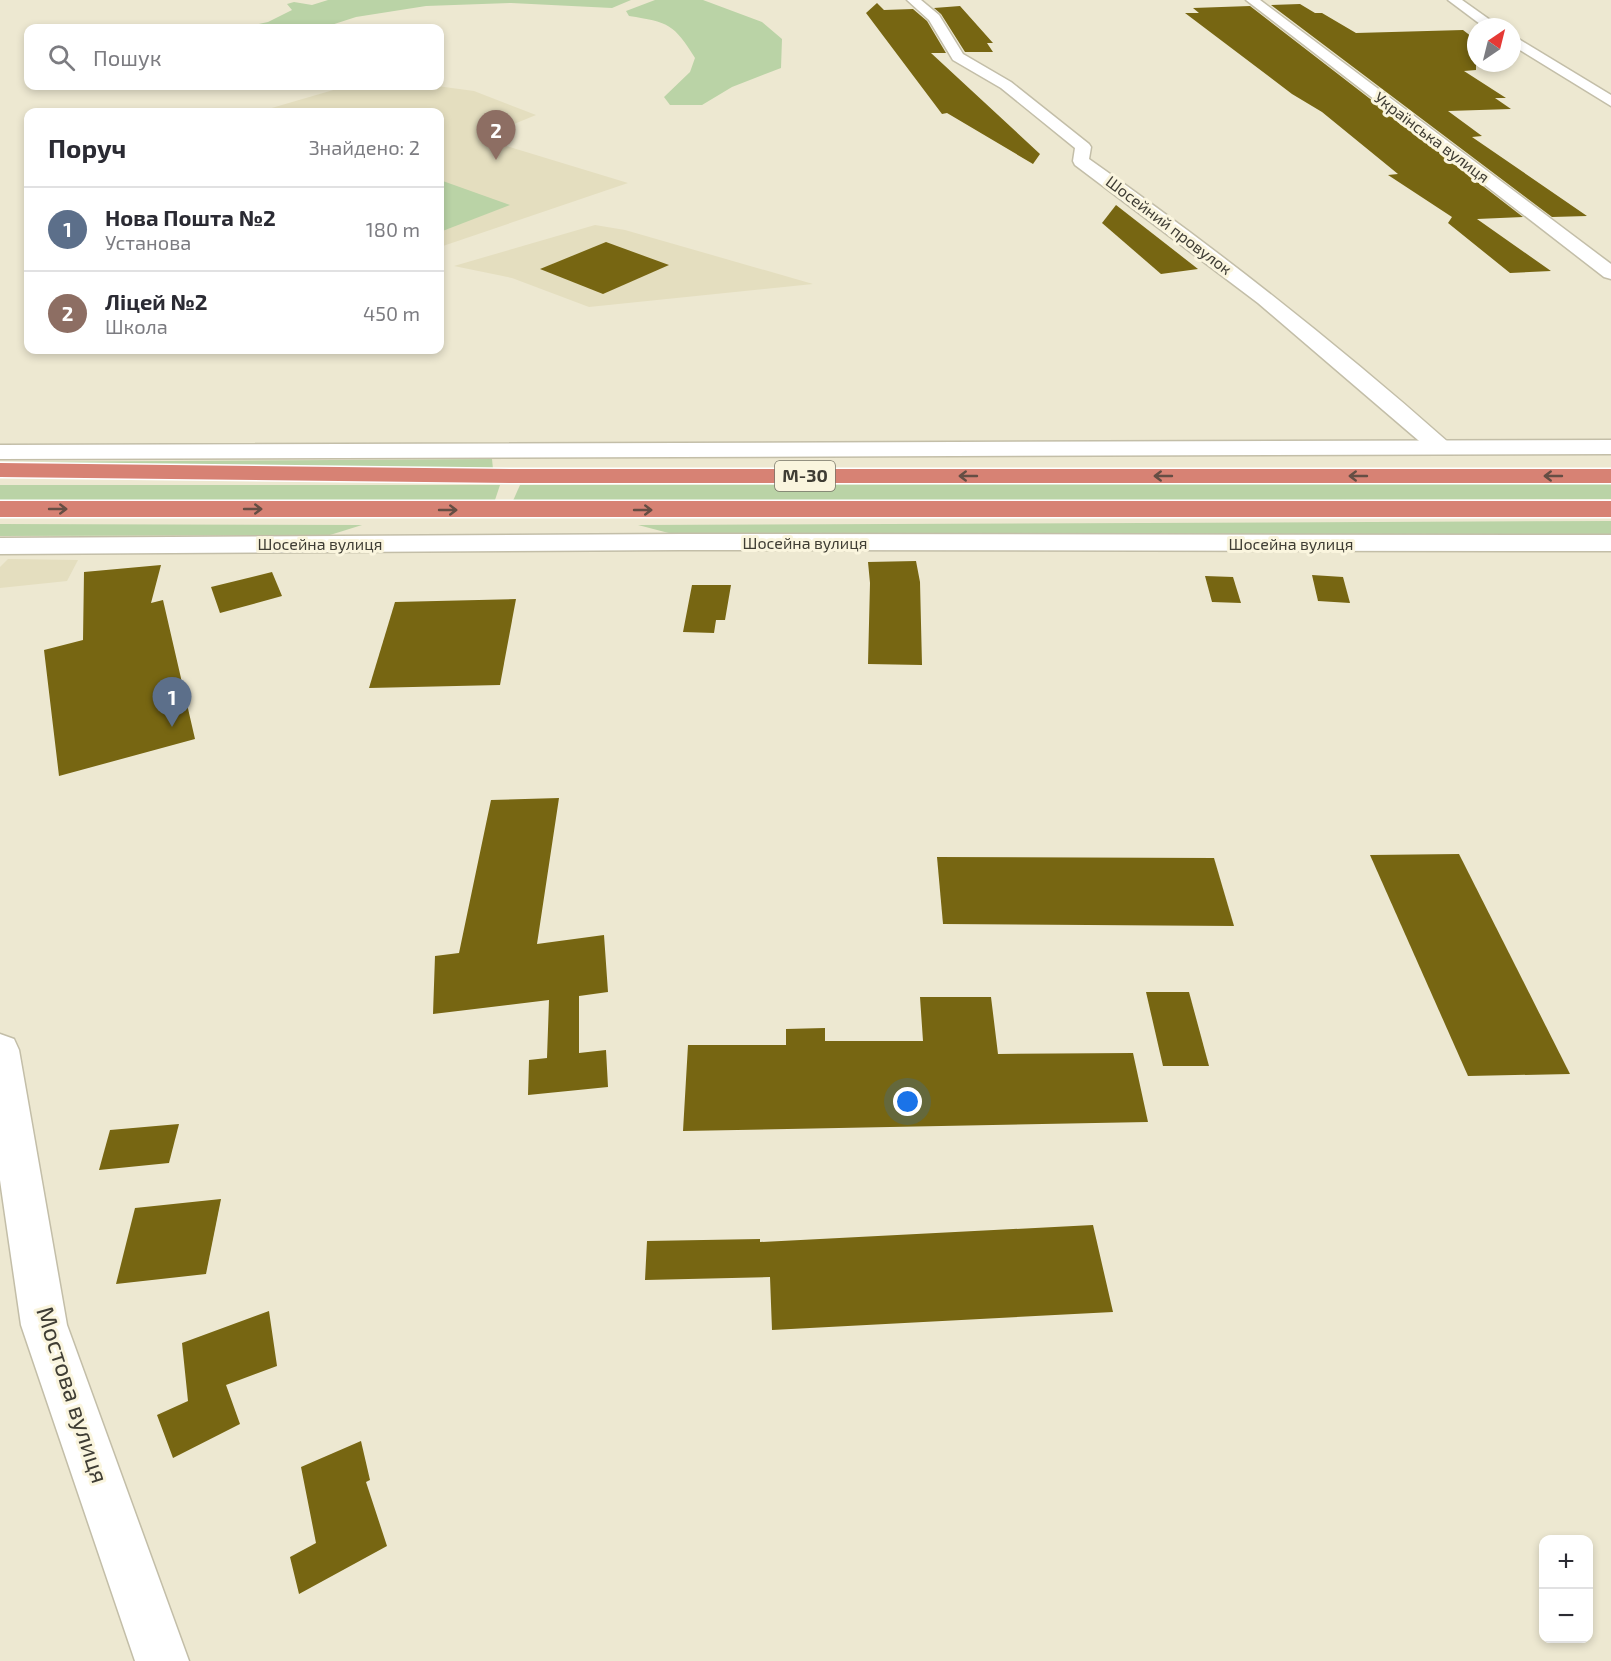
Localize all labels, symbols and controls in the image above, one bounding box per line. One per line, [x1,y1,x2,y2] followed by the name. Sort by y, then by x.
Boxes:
[1467,18,1521,72] north arrow
[24,24,444,90] search box
[45,41,78,74] icon: search
[93,44,162,70] text: Пошук
[1370,87,1494,187] street label: Українська вулиця
[476,110,516,160] pin: 2
[48,132,126,163] text: Поруч
[309,135,420,159] text: Знайдено: 2
[1102,171,1236,279] street label: Шосейний провулок
[105,204,276,230] text: Нова Пошта №2
[63,217,72,241] text: 1
[366,217,420,241] text: 180 m
[105,230,191,254] text: Установа
[105,288,208,314] text: Ліцей №2
[62,301,73,325] text: 2
[363,301,420,325] text: 450 m
[105,314,168,338] text: Школа
[775,461,835,491] road number: М-30
[958,470,978,482] one-way arrow
[1153,470,1173,482] one-way arrow
[1348,470,1368,482] one-way arrow
[1543,470,1563,482] one-way arrow
[48,503,68,515] one-way arrow
[243,503,263,515] one-way arrow
[438,504,458,516] one-way arrow
[633,505,653,516] one-way arrow
[743,533,867,553] street label: Шосейна вулиця
[258,534,382,554] street label: Шосейна вулиця
[1229,534,1353,554] street label: Шосейна вулиця
[152,678,192,727] pin: 1
[893,1087,922,1116] your location
[30,1303,116,1487] street label: Мостова вулиця
[1539,1535,1593,1643] map controls
[1539,1535,1593,1589] button: +
[1539,1589,1593,1643] button: −

